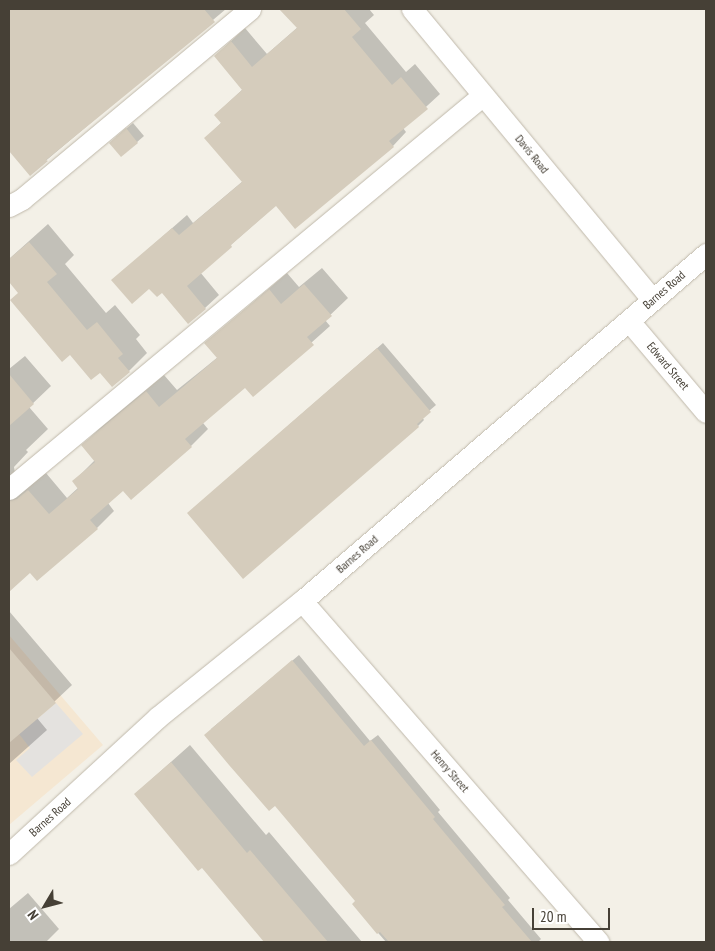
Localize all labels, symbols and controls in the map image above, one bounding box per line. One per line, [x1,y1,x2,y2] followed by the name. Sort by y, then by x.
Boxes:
[512,132,552,176] street label: Davis Road
[640,268,688,312] street label: Barnes Road
[644,339,692,393] street label: Edward Street
[333,532,381,576] street label: Barnes Road
[428,747,472,795] street label: Henry Street
[26,795,74,839] street label: Barnes Road
[20,881,70,931] north arrow
[535,898,612,930] scale bar
[24,907,42,923] text: N
[540,907,566,926] text: 20 m

